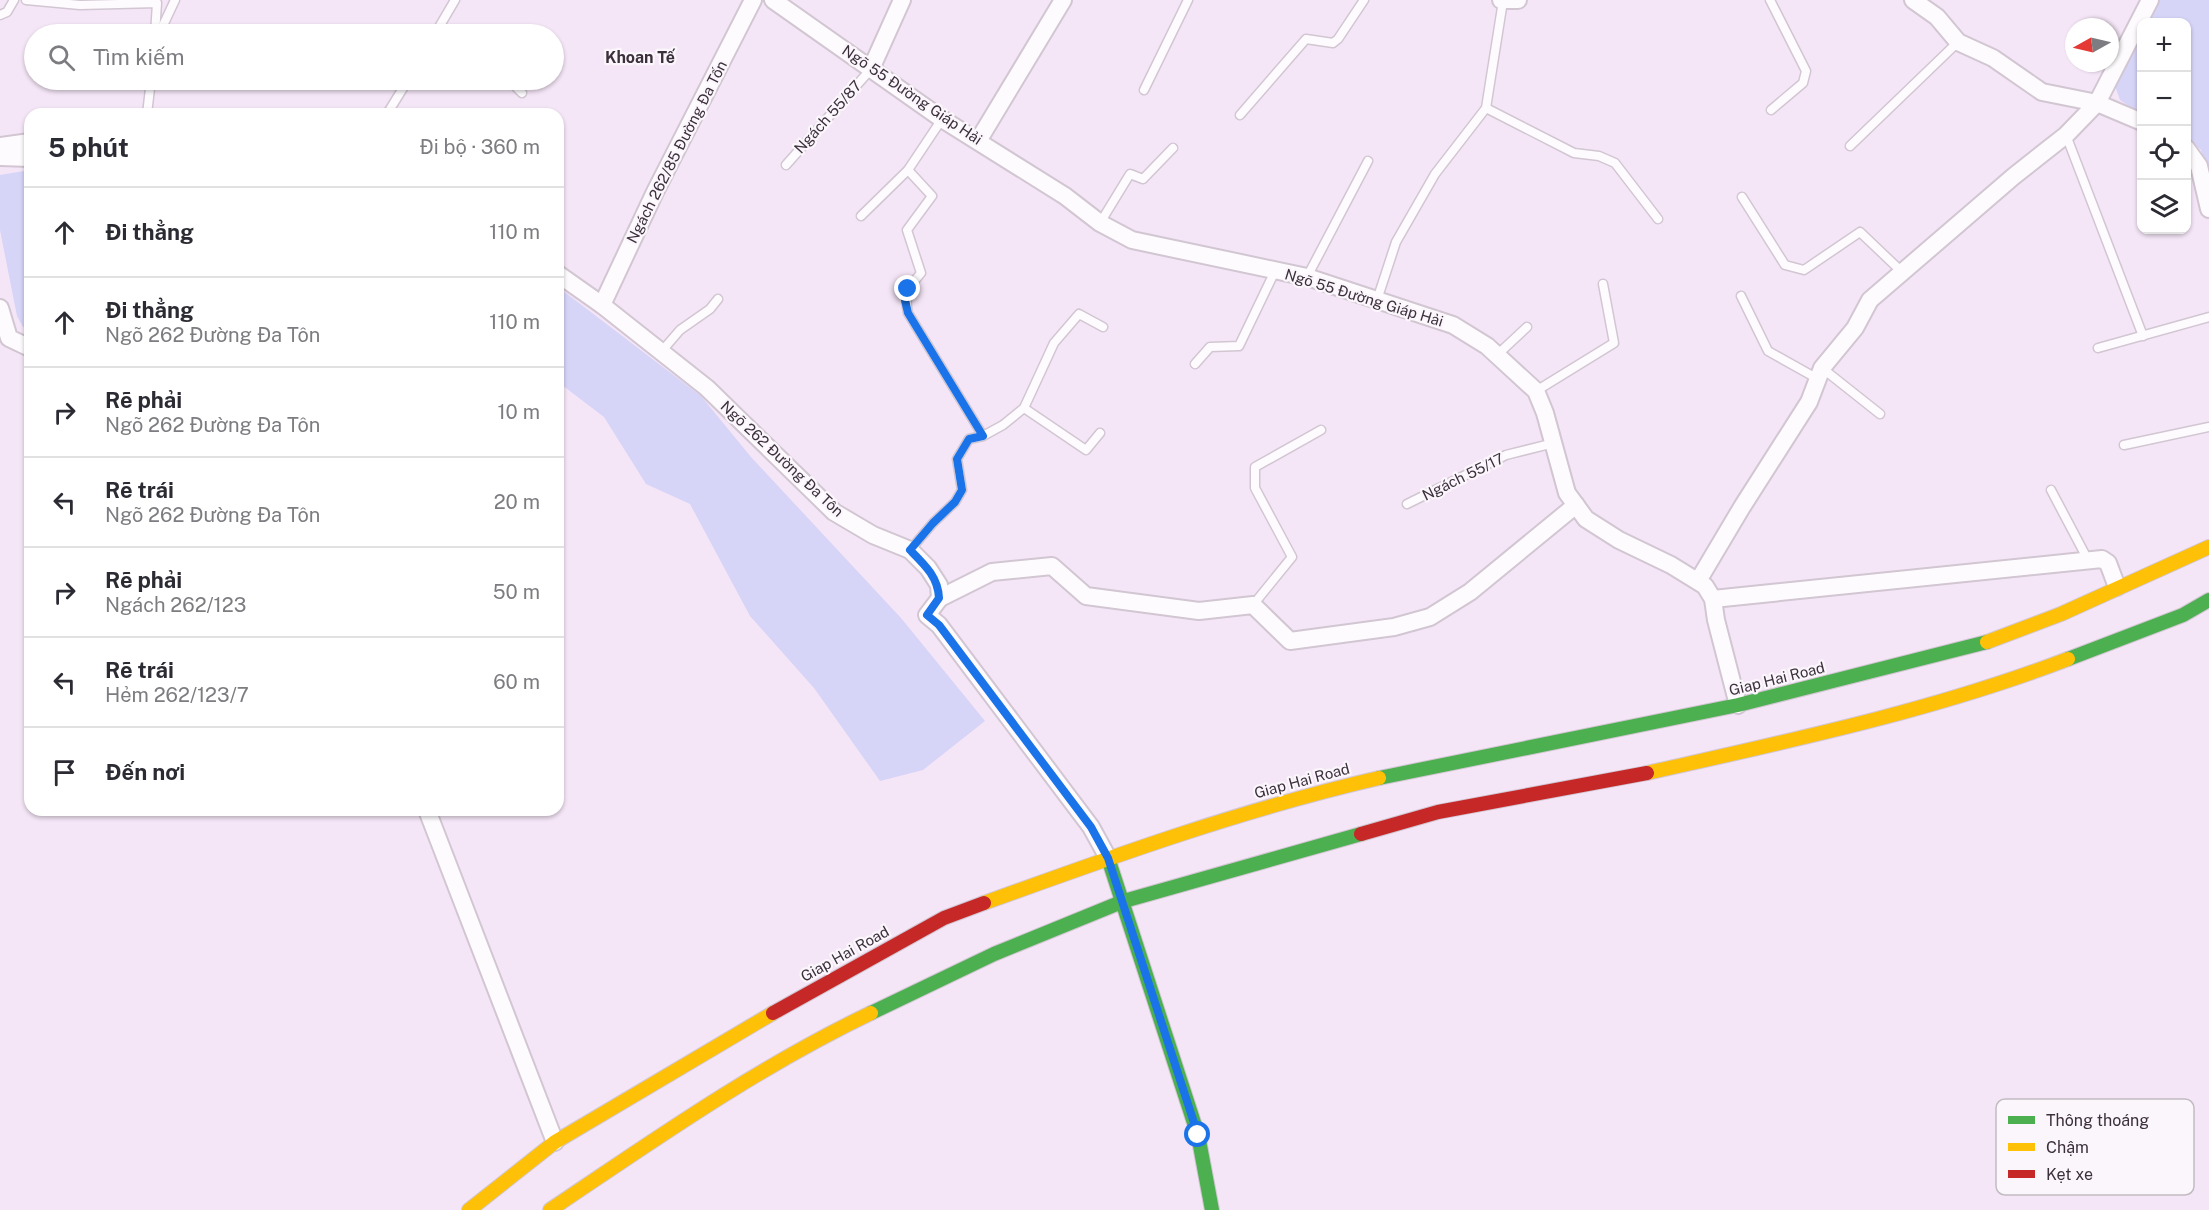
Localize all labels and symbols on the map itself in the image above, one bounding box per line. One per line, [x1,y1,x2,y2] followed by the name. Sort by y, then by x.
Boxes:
[2065,18,2119,72] north arrow
[839,41,985,148] street label: Ngõ 55 Đường Giáp Hải
[605,48,676,67] district label: Khoan Tế
[623,58,730,246] street label: Ngách 262/85 Đường Đa Tốn
[791,77,865,156] street label: Ngách 55/87
[1283,265,1445,330] street label: Ngõ 55 Đường Giáp Hải
[894,275,920,301] route end
[717,397,847,520] street label: Ngõ 262 Đường Đa Tôn
[1419,449,1506,504] street label: Ngách 55/17
[1727,658,1827,699] street label: Giap Hai Road
[1252,760,1351,801] street label: Giap Hai Road
[798,922,892,985] street label: Giap Hai Road
[1996,1099,2194,1195] legend
[2046,1111,2149,1130] text: Thông thoáng
[1184,1121,1210,1147] route start
[2046,1138,2089,1157] text: Chậm
[2046,1165,2093,1184] text: Kẹt xe

